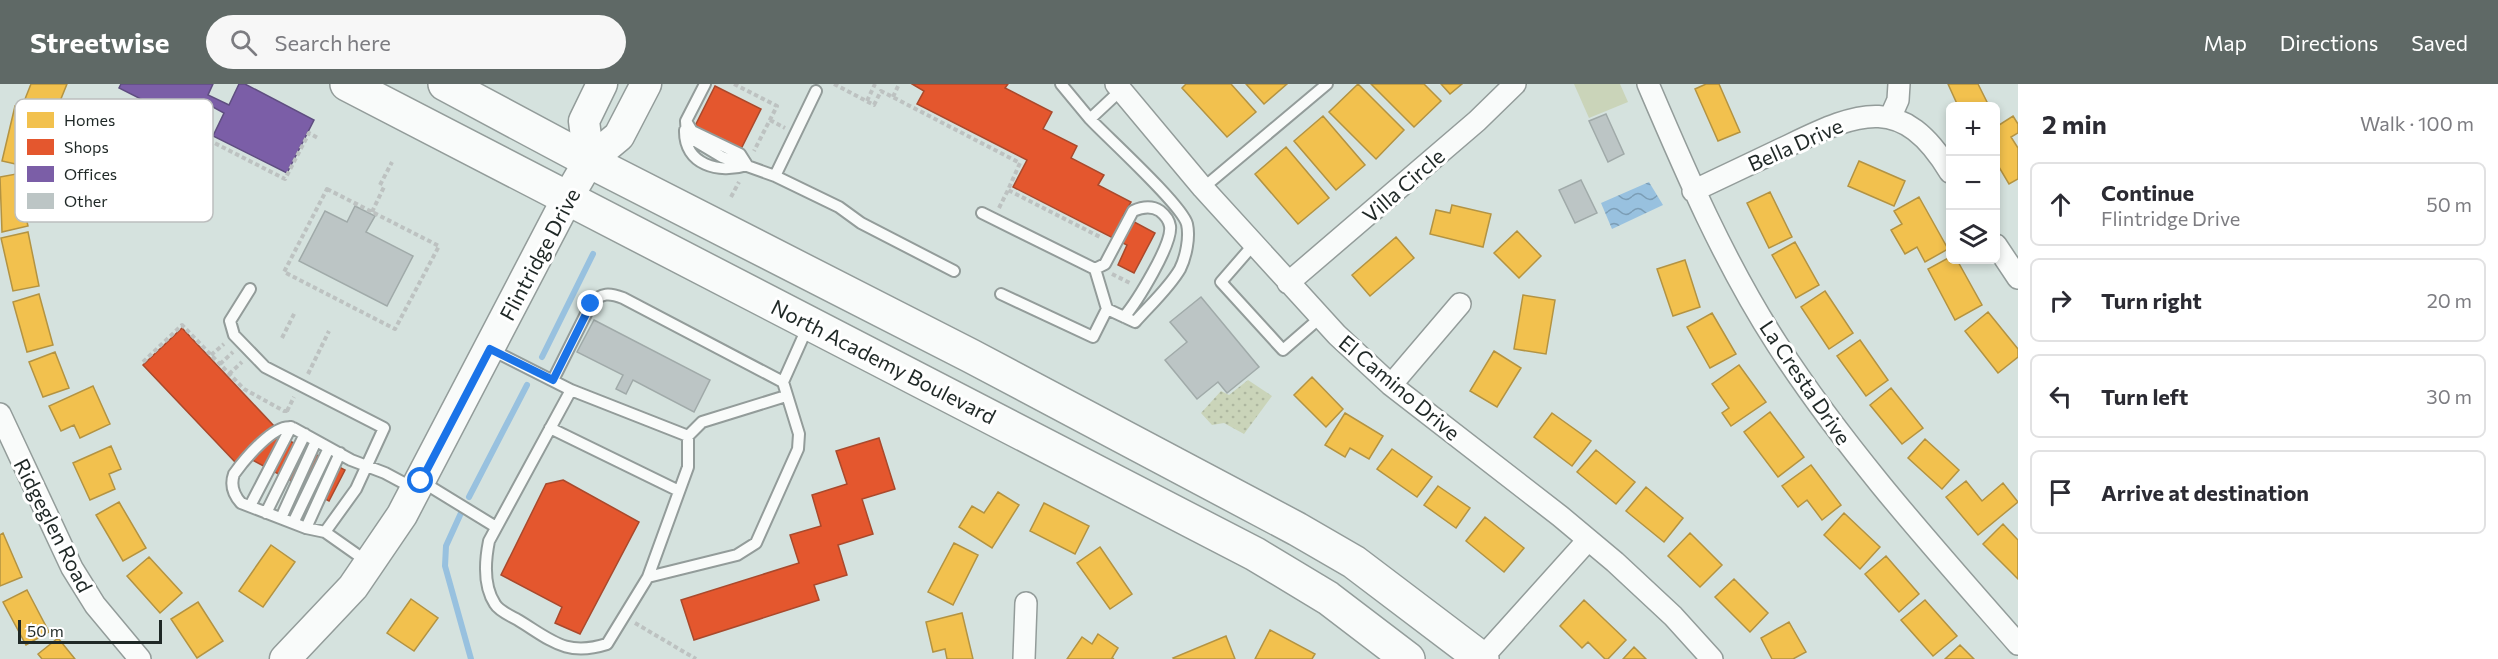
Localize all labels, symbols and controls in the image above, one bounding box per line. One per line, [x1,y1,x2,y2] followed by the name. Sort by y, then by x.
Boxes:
[206,15,626,69] search box
[30,25,170,59] text: Streetwise
[227,26,260,59] icon: search
[275,29,391,56] text: Search here
[2204,30,2247,55] text: Map
[2280,30,2378,55] text: Directions
[2411,30,2468,55] text: Saved
[15,99,213,222] legend
[1946,102,2000,264] map controls
[1946,102,2000,156] button: +
[2042,108,2107,139] text: 2 min
[64,110,115,129] text: Homes
[2360,111,2474,135] text: Walk · 100 m
[1744,112,1846,176] street label: Bella Drive
[64,137,109,156] text: Shops
[1357,143,1449,227] street label: Villa Circle
[1946,156,2000,210] button: −
[64,164,117,183] text: Offices
[2101,179,2194,206] text: Continue
[494,184,584,324] street label: Flintridge Drive
[2044,188,2077,221] icon: ahead
[64,191,108,210] text: Other
[2426,192,2472,216] text: 50 m
[2101,206,2240,230] text: Flintridge Drive
[1946,210,2000,264] button: layers
[2044,284,2077,317] icon: right
[2101,287,2202,314] text: Turn right
[2427,288,2472,312] text: 20 m
[577,290,603,316] route end
[768,293,1000,429] street label: North Academy Boulevard
[1755,315,1857,449] street label: La Cresta Drive
[1334,329,1466,445] street label: El Camino Drive
[2044,380,2077,413] icon: left
[2101,383,2188,410] text: Turn left
[2426,384,2472,408] text: 30 m
[10,454,98,596] street label: Ridgeglen Road
[407,467,433,493] route start
[2044,476,2077,509] icon: arrive
[2101,479,2309,506] text: Arrive at destination
[18,617,162,644] scale bar
[27,621,64,640] text: 50 m

